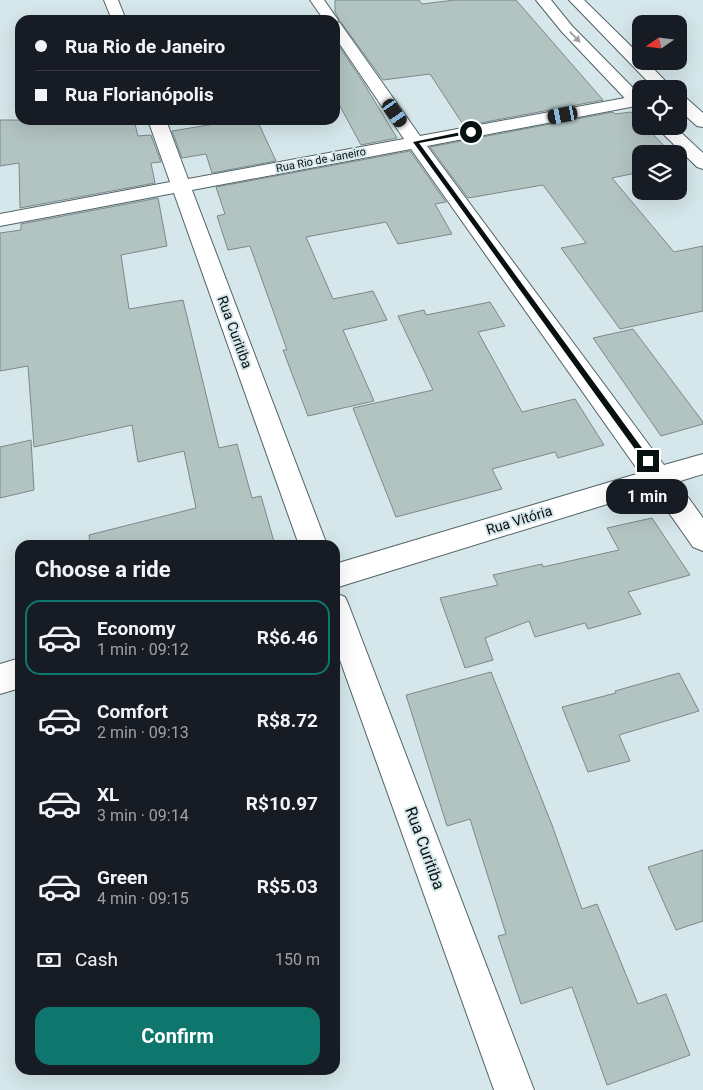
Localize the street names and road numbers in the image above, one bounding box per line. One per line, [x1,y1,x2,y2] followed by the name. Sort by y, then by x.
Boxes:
[275,145,367,175] street label: Rua Rio de Janeiro
[215,294,255,370] street label: Rua Curitiba
[484,502,554,538] street label: Rua Vitória
[401,804,449,892] street label: Rua Curitiba

